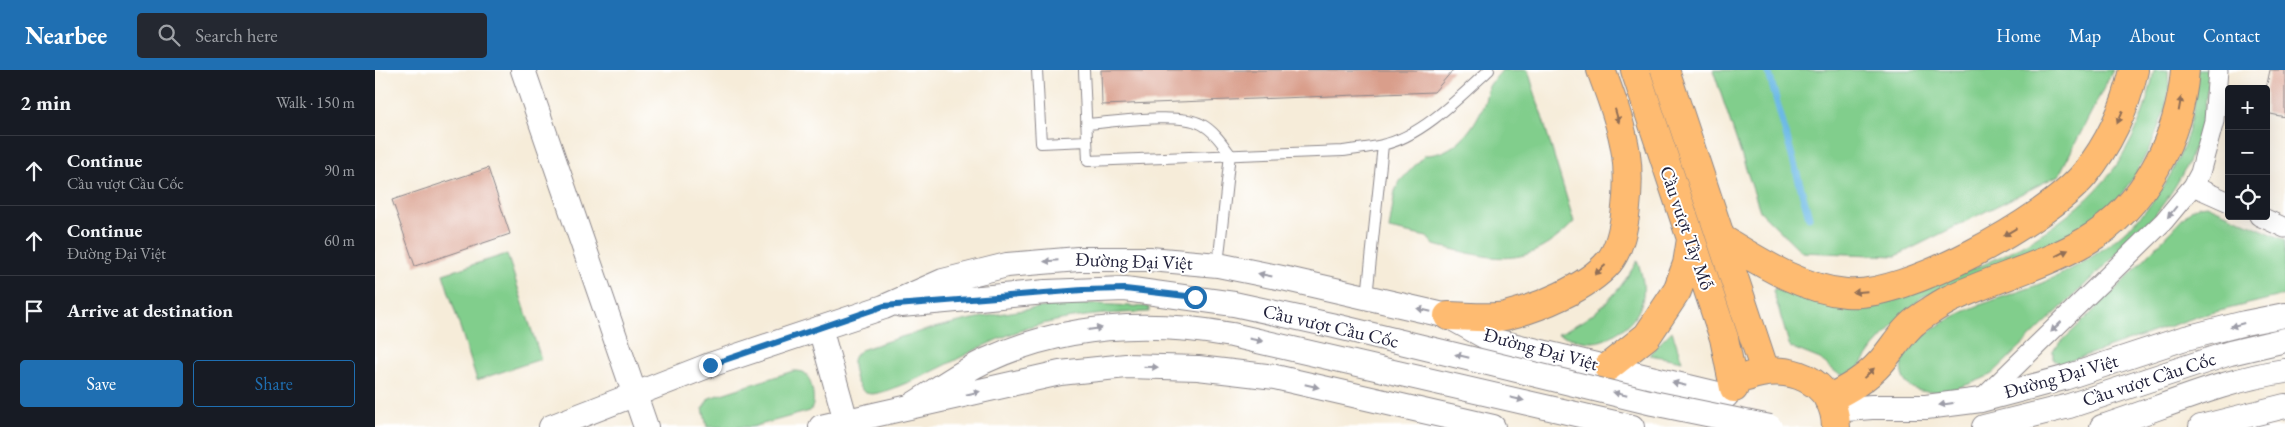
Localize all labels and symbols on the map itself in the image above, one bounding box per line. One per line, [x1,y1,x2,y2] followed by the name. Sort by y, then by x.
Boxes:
[2176,96,2184,111] one-way arrow
[1613,109,1621,124] one-way arrow
[2115,110,2123,124] one-way arrow
[1654,163,1720,293] street label: Cầu vượt Tây Mỗ
[2166,206,2177,219] one-way arrow
[2004,228,2017,237] one-way arrow
[1075,246,1193,276] street label: Đường Đại Việt
[2055,249,2069,257] one-way arrow
[1043,257,1059,265] one-way arrow
[1594,264,1606,276] one-way arrow
[1256,270,1272,278] one-way arrow
[1184,286,1207,309] route start
[1852,288,1868,296] one-way arrow
[1261,298,1402,354] street label: Cầu vượt Cầu Cốc
[1416,306,1431,314] one-way arrow
[2051,321,2063,333] one-way arrow
[2230,321,2245,329] one-way arrow
[1481,322,1601,376] street label: Đường Đại Việt
[1087,325,1103,333] one-way arrow
[1249,336,1265,344] one-way arrow
[2079,346,2219,412] street label: Cầu vượt Cầu Cốc
[2001,348,2121,404] street label: Đường Đại Việt
[1454,352,1469,360] one-way arrow
[699,354,722,377] route end
[1143,363,1159,371] one-way arrow
[1863,367,1875,379] one-way arrow
[1672,379,1687,387] one-way arrow
[1304,382,1319,390] one-way arrow
[966,389,981,397] one-way arrow
[1612,390,1627,398] one-way arrow
[1509,395,1525,403] one-way arrow
[1938,401,1954,409] one-way arrow

